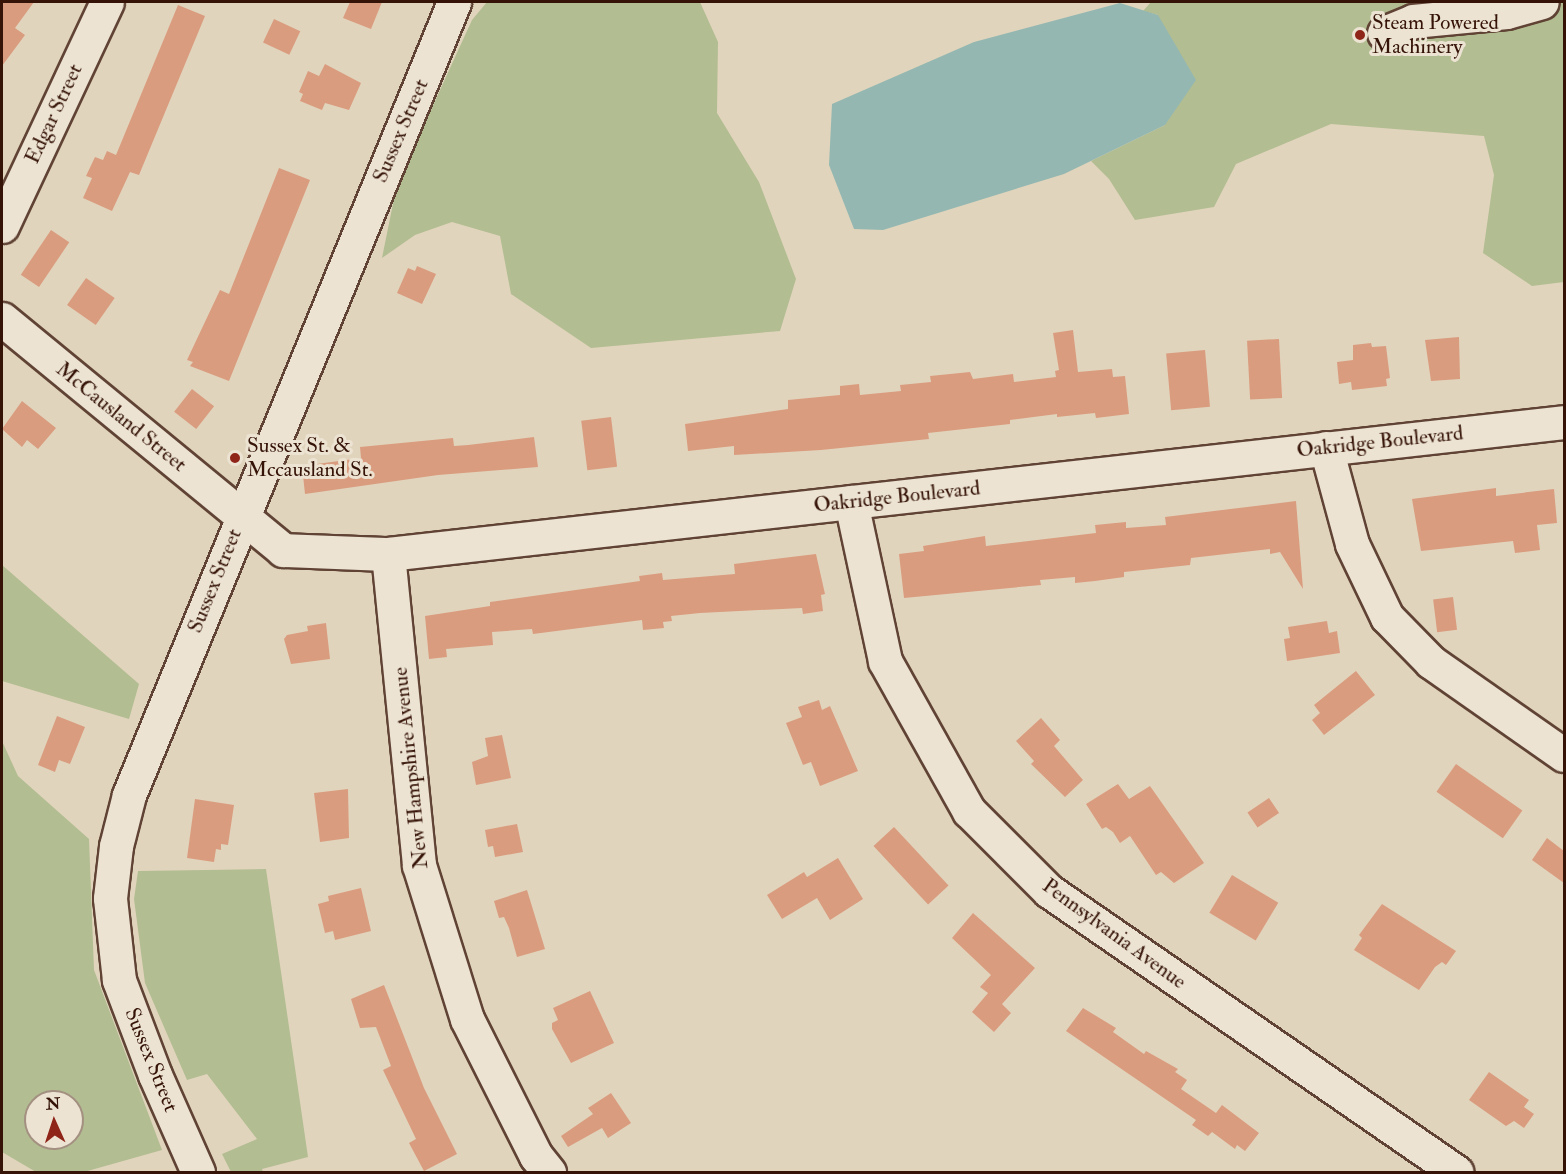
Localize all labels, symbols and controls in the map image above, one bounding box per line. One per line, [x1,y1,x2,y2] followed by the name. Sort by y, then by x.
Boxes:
[1372,10,1499,60] place label: Steam Powered Machinery
[1353,28,1367,42] marker: Steam Powered Machinery
[20,60,88,168] street label: Edgar Street
[368,75,434,187] street label: Sussex Street
[51,357,191,477] street label: McCausland Street
[1295,421,1465,463] street label: Oakridge Boulevard
[247,433,373,483] place label: Sussex St. & Mccausland St.
[228,451,242,465] marker: Sussex St. & Mccausland St.
[812,476,982,518] street label: Oakridge Boulevard
[183,525,247,637] street label: Sussex Street
[388,666,434,870] street label: New Hampshire Avenue
[1037,873,1191,995] street label: Pennsylvania Avenue
[119,1004,183,1116] street label: Sussex Street
[24,1090,84,1150] north arrow
[45,1094,61,1114] text: N

